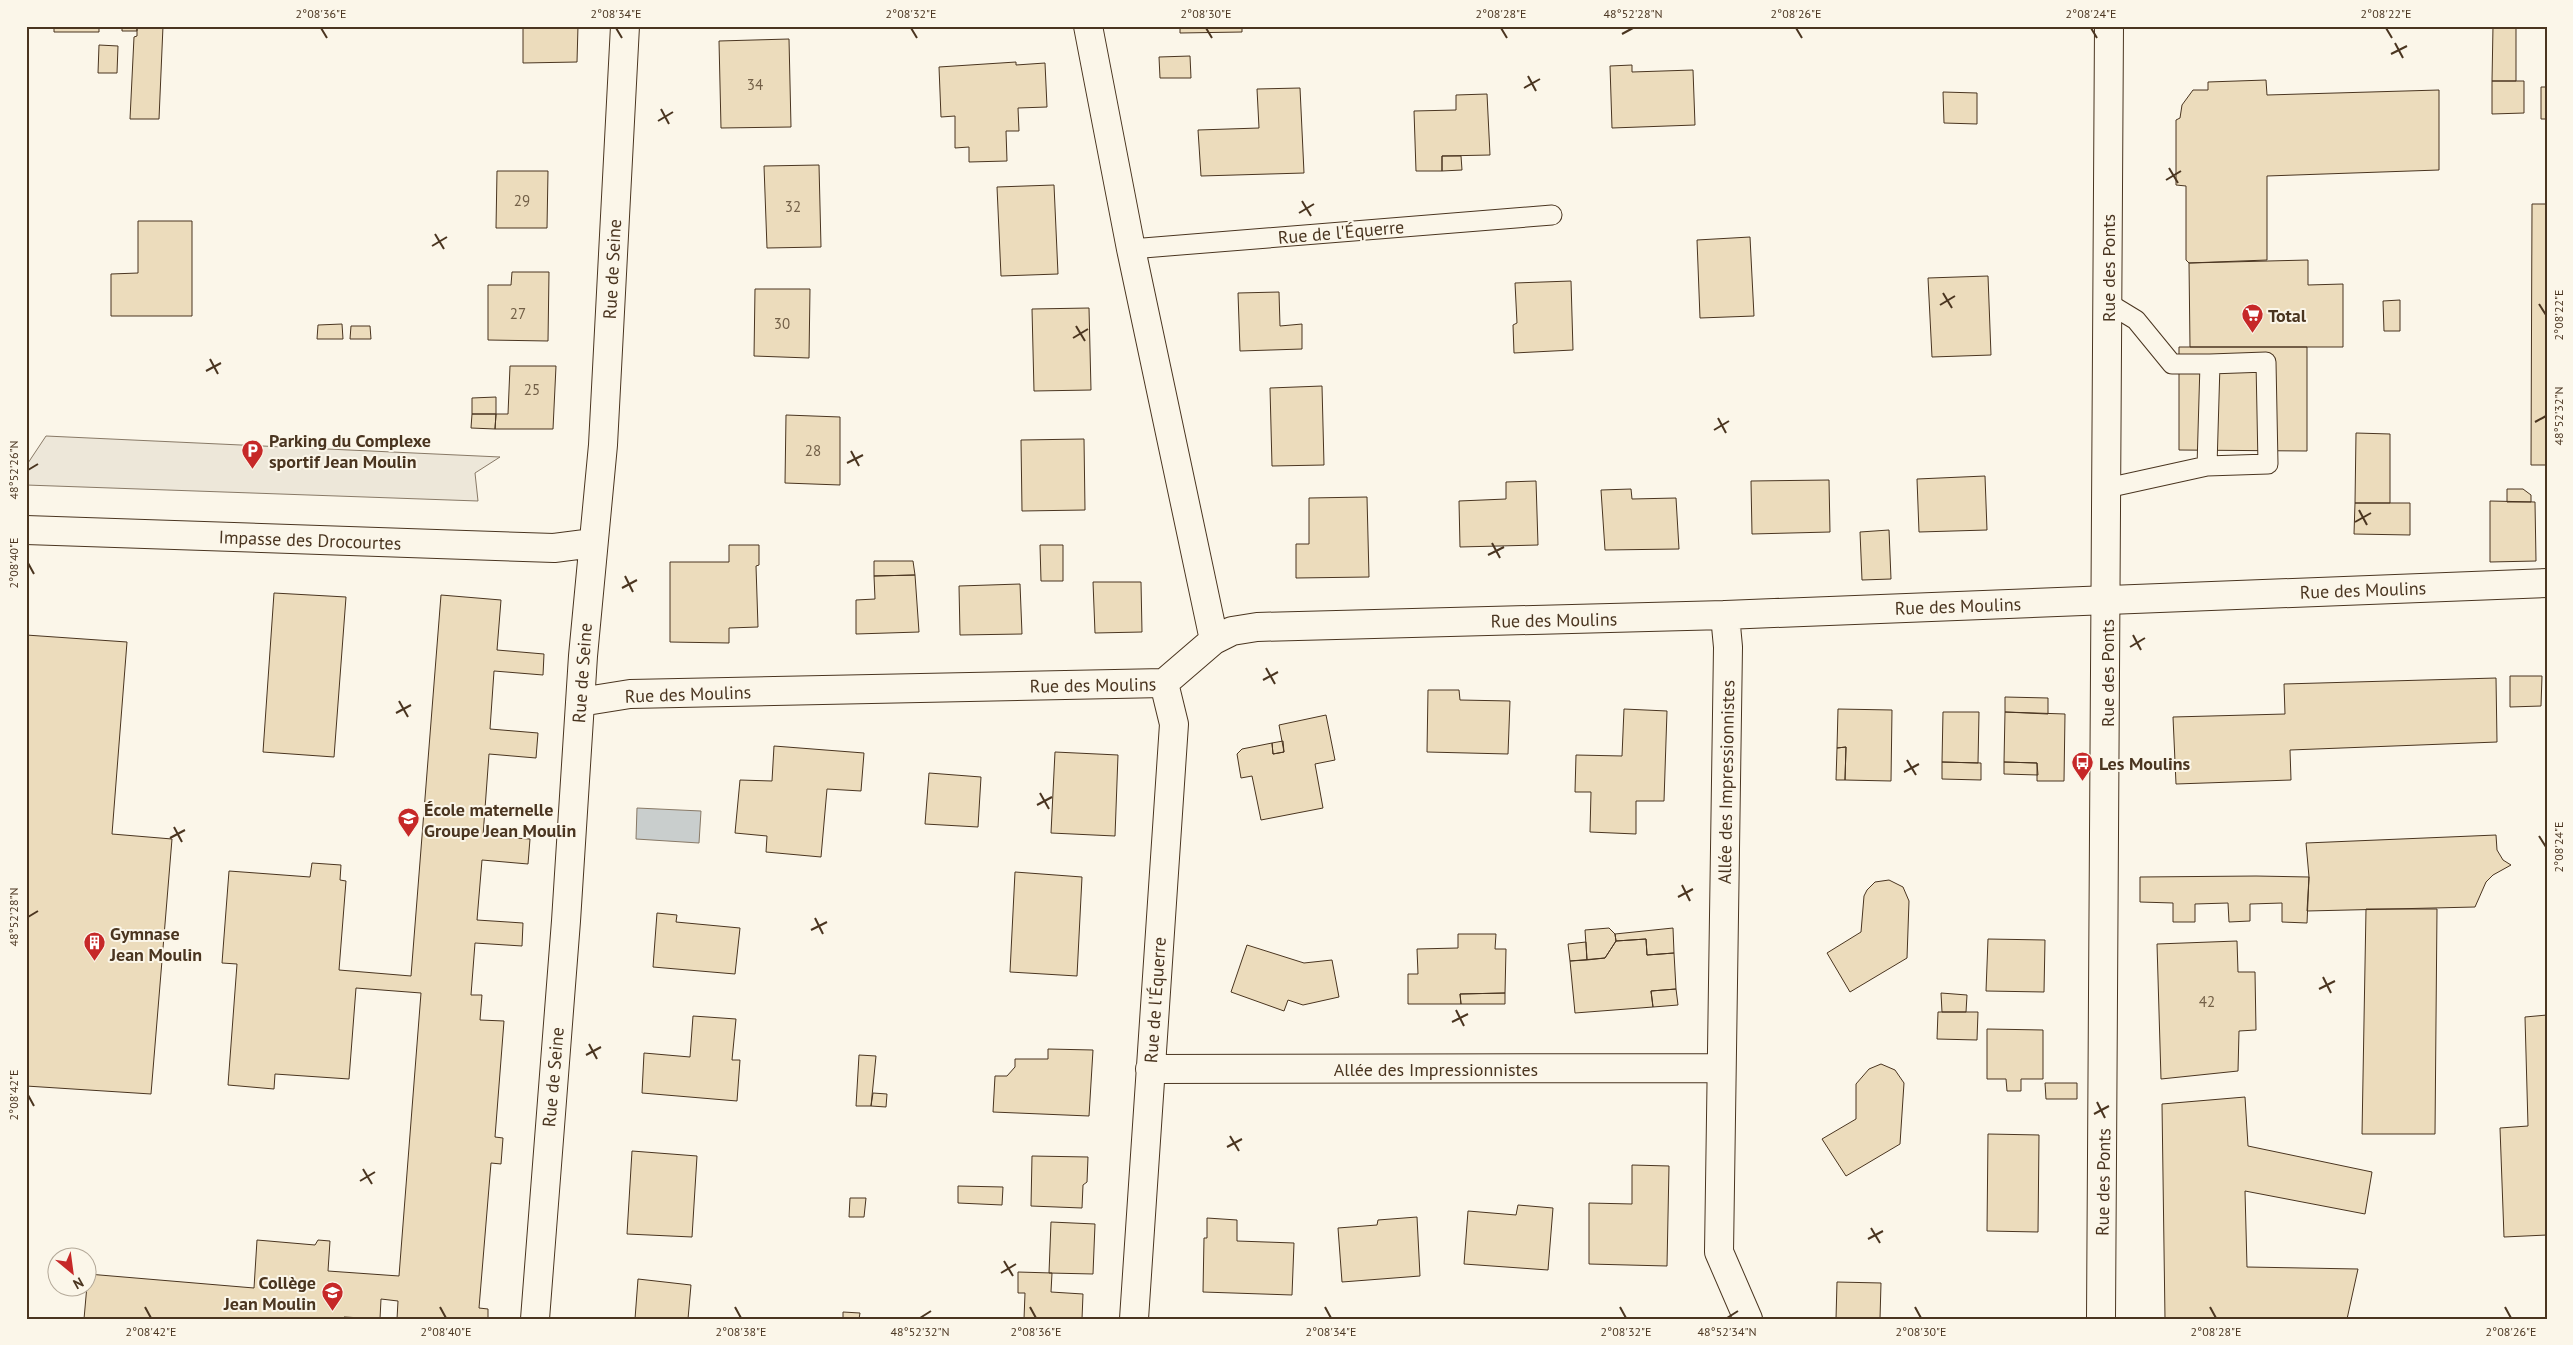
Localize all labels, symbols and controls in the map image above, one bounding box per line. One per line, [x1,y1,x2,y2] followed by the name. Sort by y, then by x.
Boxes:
[296,6,346,21] text: 2°08'36"E
[591,6,641,21] text: 2°08'34"E
[886,6,936,21] text: 2°08'32"E
[1181,6,1231,21] text: 2°08'30"E
[1476,6,1526,21] text: 2°08'28"E
[1603,6,1663,21] text: 48°52'28"N
[1771,6,1821,21] text: 2°08'26"E
[2066,6,2116,21] text: 2°08'24"E
[2361,6,2411,21] text: 2°08'22"E
[747,75,763,94] house number: 34
[514,191,530,210] house number: 29
[785,197,801,216] house number: 32
[2097,214,2120,322] street label: Rue des Ponts
[1277,215,1405,249] street label: Rue de l'Équerre
[598,218,626,320] street label: Rue de Seine
[2551,290,2566,340] text: 2°08'22"E
[2240,303,2264,334] supermarket icon: Total
[510,304,526,323] house number: 27
[2268,304,2307,327] place label: Total
[774,314,790,333] house number: 30
[524,380,540,399] house number: 25
[2551,386,2566,446] text: 48°52'32"N
[269,429,431,473] place label: Parking du Complexe sportif Jean Moulin
[241,438,265,469] parking icon: Parking du Complexe sportif Jean Moulin
[6,440,21,500] text: 48°52'26"N
[805,441,821,460] house number: 28
[218,525,402,555] street label: Impasse des Drocourtes
[6,538,21,588] text: 2°08'40"E
[2299,576,2427,604] street label: Rue des Moulins
[1894,592,2022,620] street label: Rue des Moulins
[1491,607,1617,633] street label: Rue des Moulins
[2096,619,2119,727] street label: Rue des Ponts
[567,622,597,724] street label: Rue de Seine
[1030,672,1156,698] street label: Rue des Moulins
[624,680,752,708] street label: Rue des Moulins
[1713,680,1739,884] street label: Allée des Impressionnistes
[2071,751,2095,782] bus stop icon: Les Moulins
[2099,752,2191,775] place label: Les Moulins
[424,798,576,842] place label: École maternelle Groupe Jean Moulin
[396,807,420,838] school or university icon: École maternelle Groupe Jean Moulin
[2551,822,2566,872] text: 2°08'24"E
[6,887,21,947] text: 48°52'28"N
[109,922,202,966] place label: Gymnase Jean Moulin
[82,931,106,962] building icon: Gymnase Jean Moulin
[1139,936,1171,1064] street label: Rue de l'Équerre
[2199,992,2215,1011] house number: 42
[537,1026,569,1128] street label: Rue de Seine
[1334,1058,1538,1081] street label: Allée des Impressionnistes
[6,1070,21,1120] text: 2°08'42"E
[2091,1128,2115,1236] street label: Rue des Ponts
[48,1248,98,1298] north arrow
[223,1271,316,1315] place label: Collège Jean Moulin
[70,1273,87,1293] text: N
[320,1280,344,1311] school or university icon: Collège Jean Moulin
[126,1324,176,1339] text: 2°08'42"E
[421,1324,471,1339] text: 2°08'40"E
[716,1324,766,1339] text: 2°08'38"E
[890,1324,950,1339] text: 48°52'32"N
[1011,1324,1061,1339] text: 2°08'36"E
[1306,1324,1356,1339] text: 2°08'34"E
[1601,1324,1651,1339] text: 2°08'32"E
[1697,1324,1757,1339] text: 48°52'34"N
[1896,1324,1946,1339] text: 2°08'30"E
[2191,1324,2241,1339] text: 2°08'28"E
[2486,1324,2536,1339] text: 2°08'26"E

